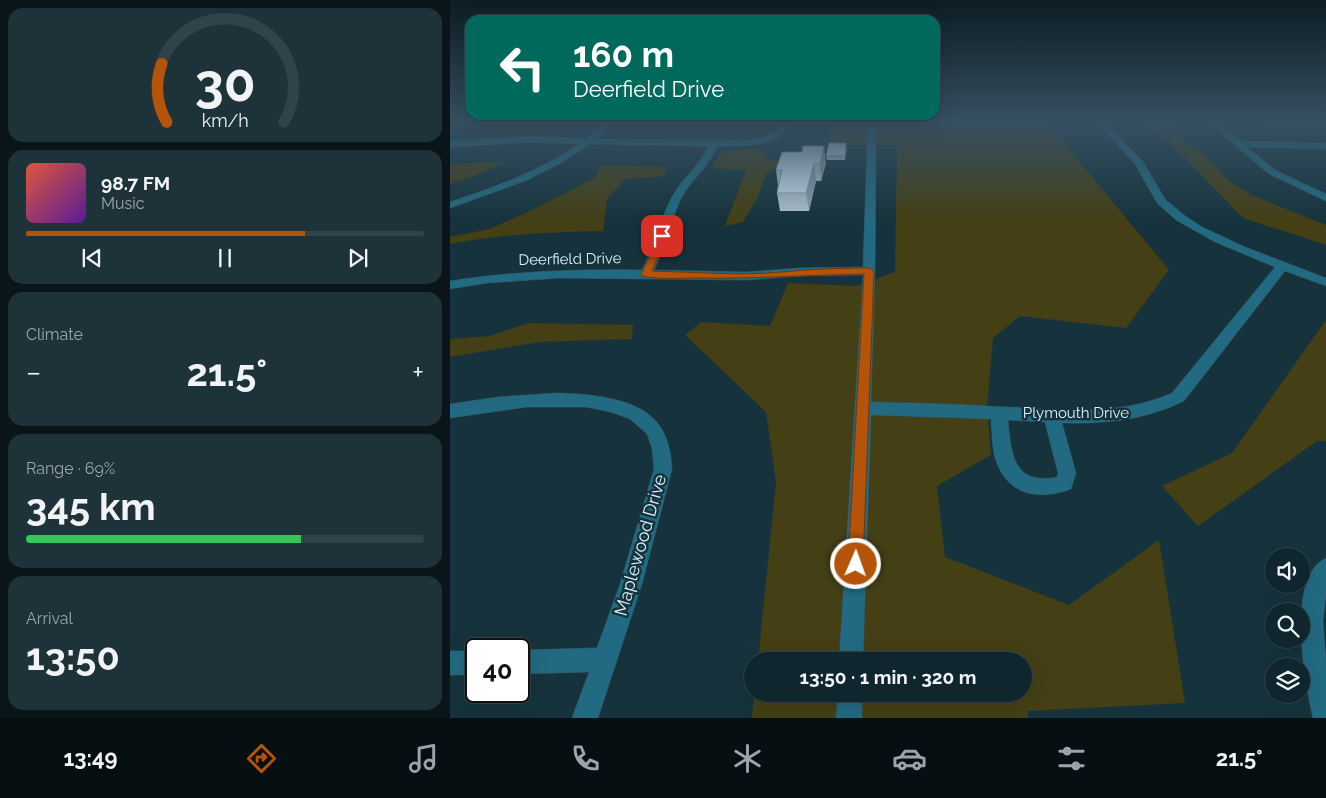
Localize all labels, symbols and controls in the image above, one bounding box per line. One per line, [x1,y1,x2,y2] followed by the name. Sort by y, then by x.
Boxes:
[573,34,674,75] text: 160 m
[490,35,555,100] icon: left
[195,52,255,113] text: 30
[573,76,724,102] text: Deerfield Drive
[201,110,249,131] text: km/h
[101,172,170,194] text: 98.7 FM
[101,194,145,213] text: Music
[641,215,683,257] pin
[648,222,676,250] icon: arrive
[78,244,106,272] icon: previous
[211,244,239,272] icon: pause
[344,244,372,272] icon: next
[518,249,622,269] street label: Deerfield Drive
[26,325,83,344] text: Climate
[186,350,267,395] text: 21.5°
[26,356,41,389] text: −
[412,356,424,389] text: +
[1023,404,1129,422] street label: Plymouth Drive
[26,459,115,478] text: Range · 69%
[610,471,670,618] street label: Maplewood Drive
[26,484,156,529] text: 345 km
[829,537,881,589] position arrow
[1265,548,1310,703] map controls
[1265,548,1310,593] button: sound
[1265,603,1310,648] button: search
[26,609,73,628] text: Arrival
[26,634,120,679] text: 13:50
[465,638,530,703] speed limit sign: 40
[1265,658,1310,703] button: layers
[800,666,976,688] text: 13:50 · 1 min · 320 m
[244,741,279,776] icon: directions
[406,741,441,776] icon: music
[568,741,603,776] icon: phone
[730,741,765,776] icon: climate
[892,741,927,776] icon: car
[1054,741,1089,776] icon: filters
[63,745,118,771] text: 13:49
[1216,745,1262,771] text: 21.5°

